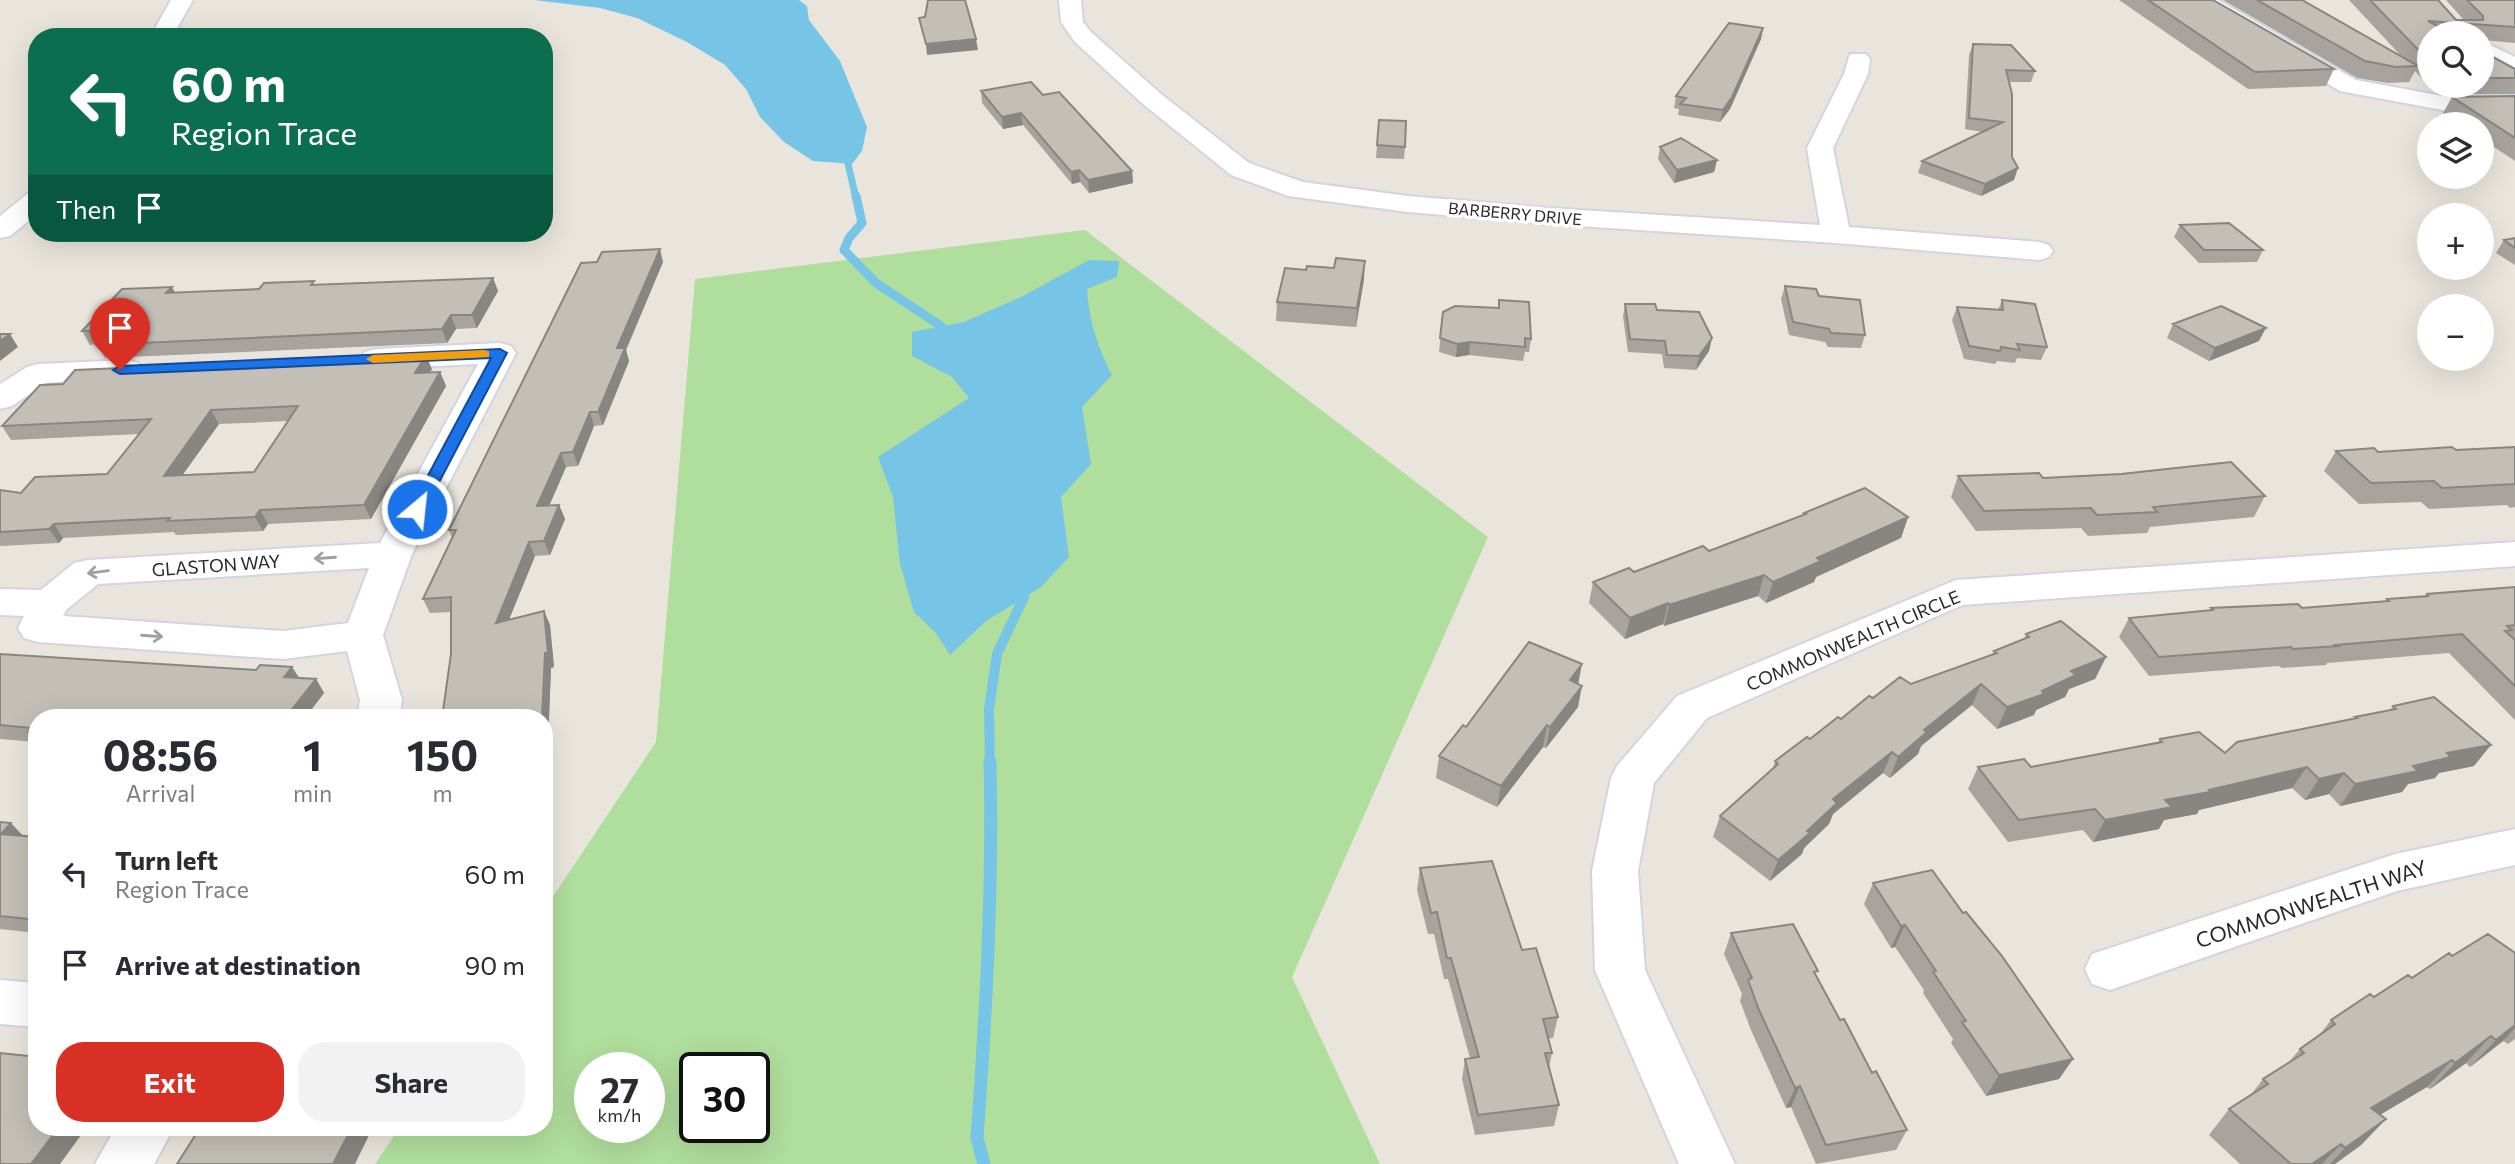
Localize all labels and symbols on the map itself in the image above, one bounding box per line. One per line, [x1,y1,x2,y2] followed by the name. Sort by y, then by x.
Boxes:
[1448,198,1582,228] street label: BARBERRY DRIVE
[90,298,150,370] pin
[380,472,454,546] position arrow
[151,550,281,580] street label: GLASTON WAY
[314,552,337,565] one-way arrow
[87,566,110,579] one-way arrow
[1743,585,1963,695] street label: COMMONWEALTH CIRCLE
[141,630,163,643] one-way arrow
[2192,854,2430,952] street label: COMMONWEALTH WAY
[679,1052,770,1143] speed limit sign: 30

